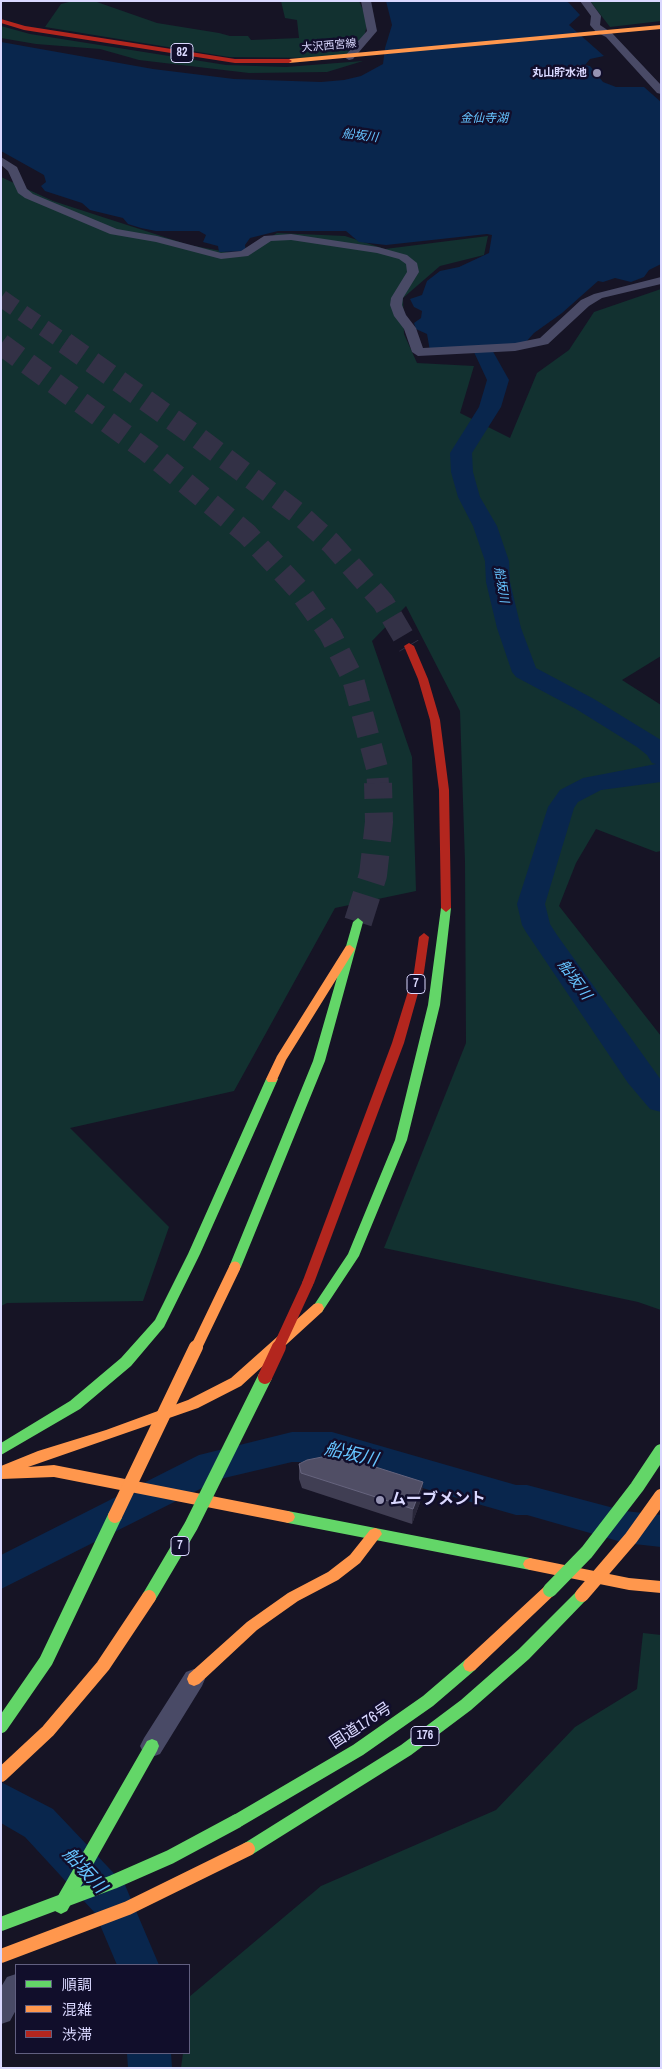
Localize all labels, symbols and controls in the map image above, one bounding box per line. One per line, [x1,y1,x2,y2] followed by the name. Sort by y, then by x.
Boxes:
[301,37,357,55] street label: 大沢西宮線
[171,44,193,62] road number: 82
[532,66,587,80] place label: 丸山貯水池
[591,67,603,79] marker: 丸山貯水池
[460,112,508,126] water label: 金仙寺湖
[341,127,379,145] water label: 船坂川
[491,566,511,604] water label: 船坂川
[553,957,595,1003] water label: 船坂川
[407,974,425,994] road number: 7
[322,1438,380,1472] water label: 船坂川
[390,1490,486,1510] place label: ムーブメント
[374,1494,386,1506] marker: ムーブメント
[171,1536,189,1555] road number: 7
[326,1699,396,1753] street label: 国道176号
[411,1726,439,1745] road number: 176
[58,1844,110,1898] water label: 船坂川
[15,1964,190,2054] legend
[62,1974,92,1995] text: 順調
[62,1999,92,2020] text: 混雑
[62,2024,92,2045] text: 渋滞

